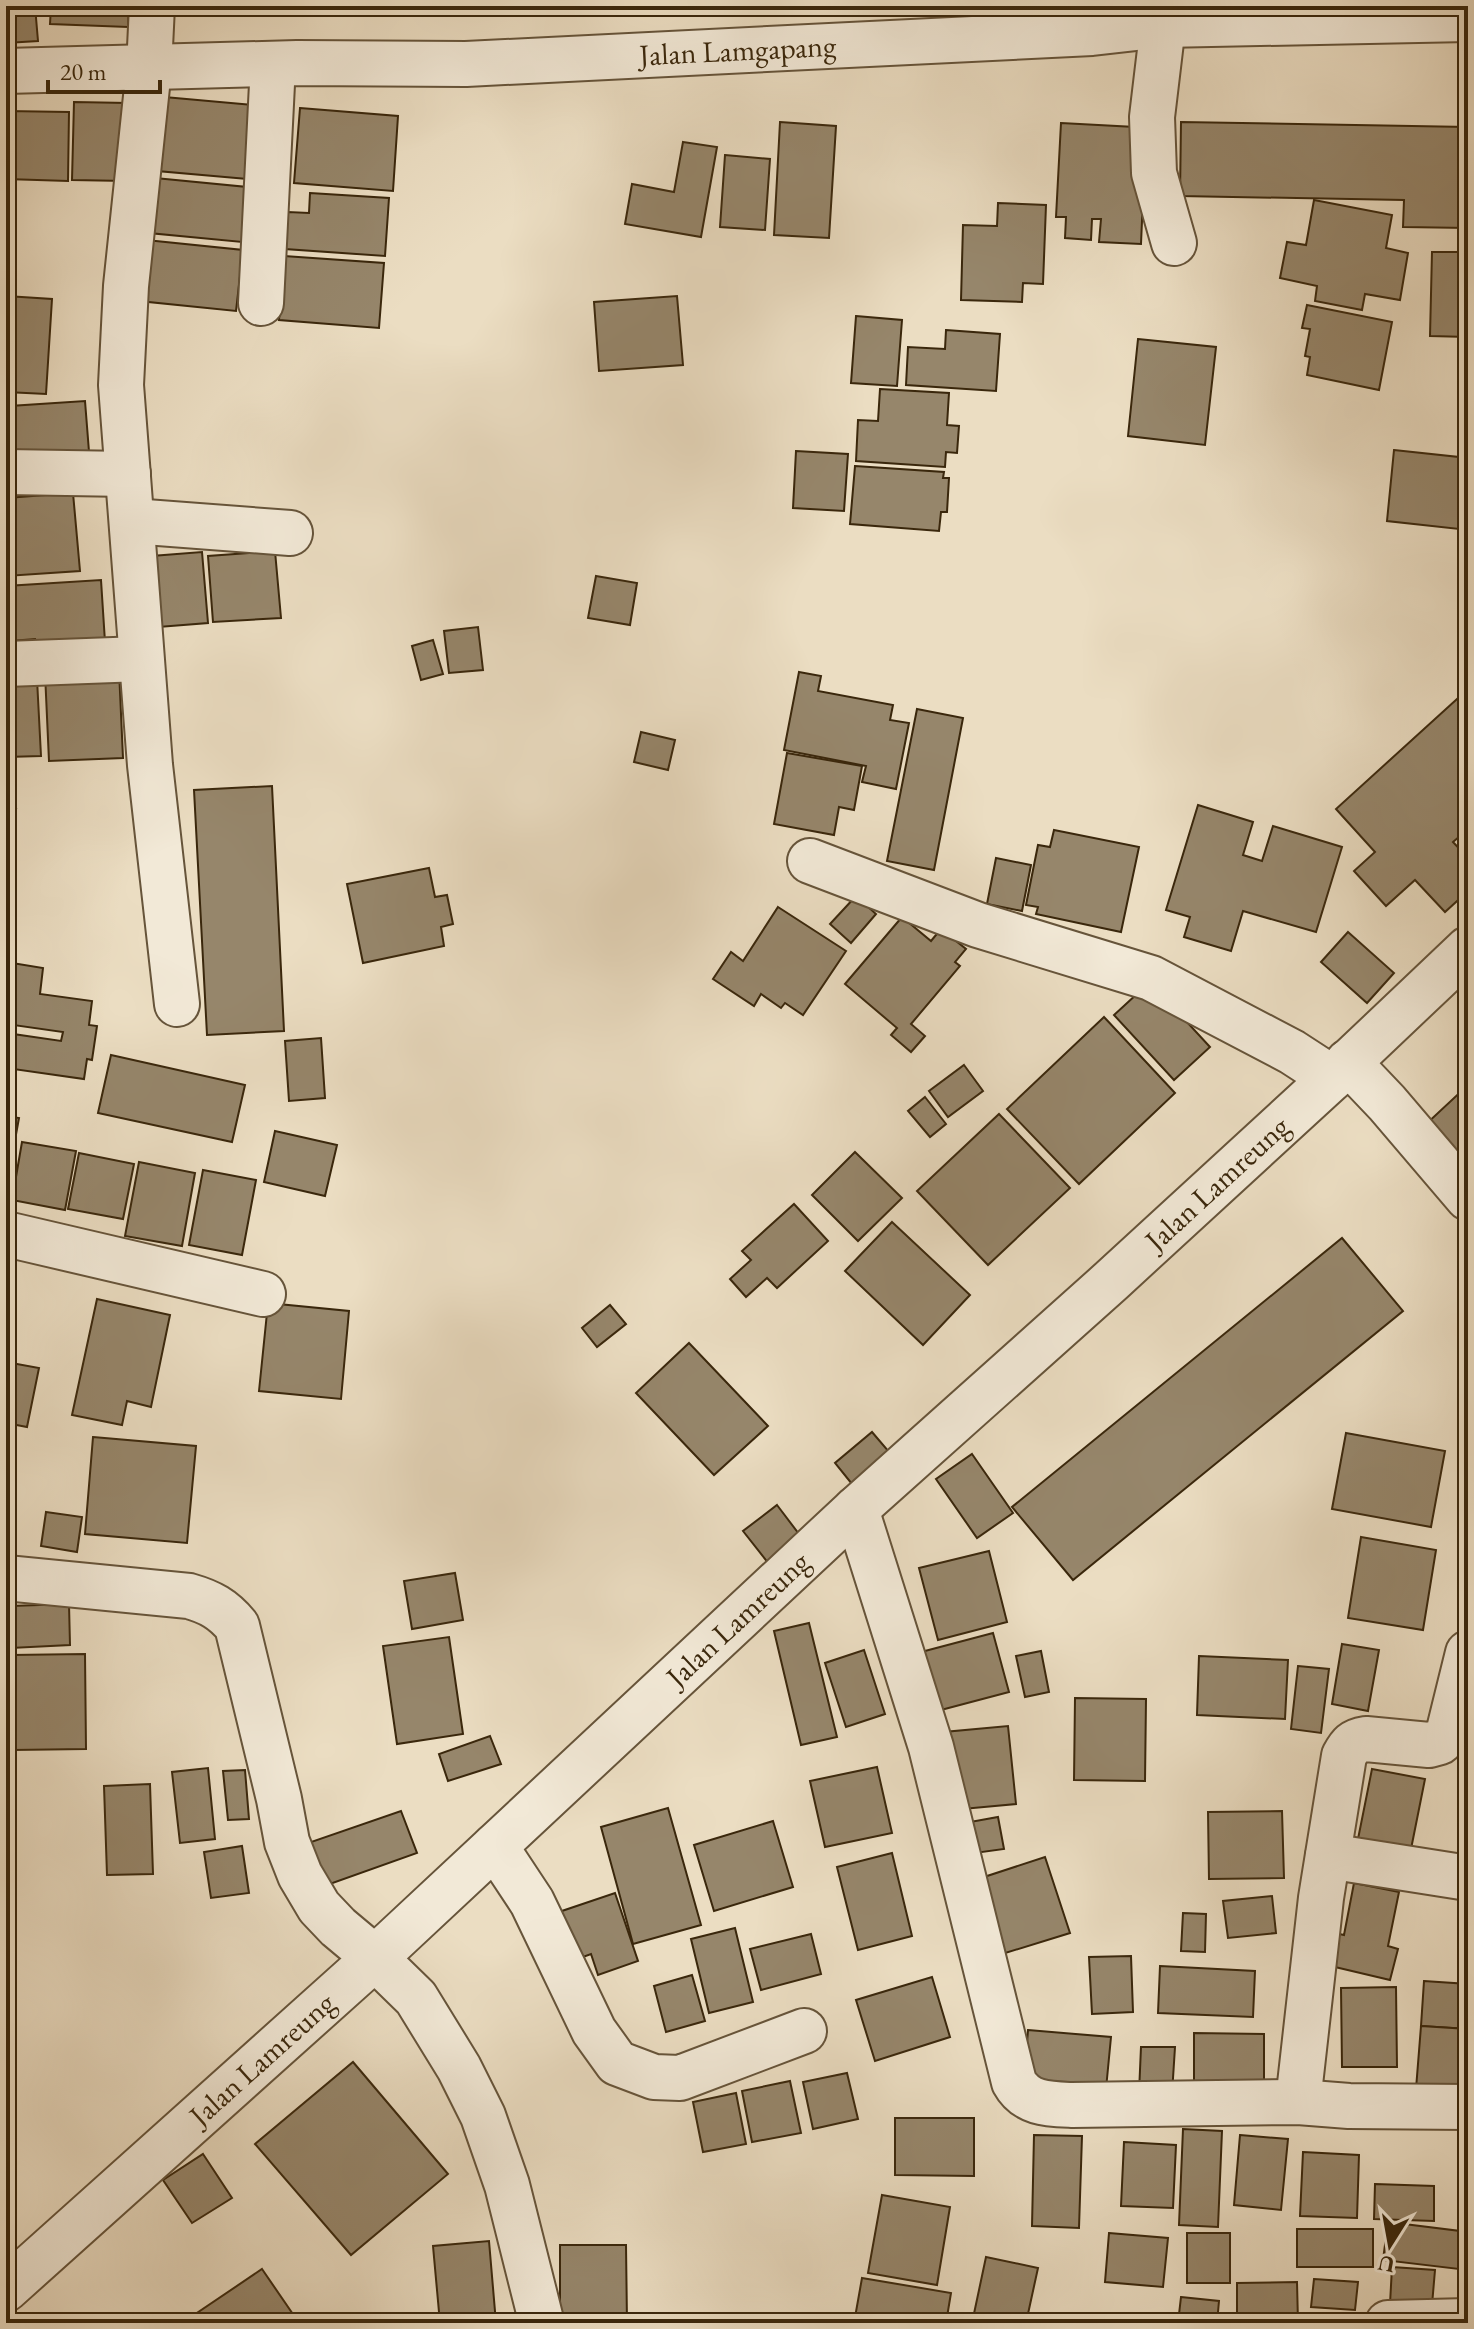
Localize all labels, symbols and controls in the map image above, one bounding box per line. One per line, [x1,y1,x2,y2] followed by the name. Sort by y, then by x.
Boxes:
[635,26,838,75] street label: Jalan Lamgapang
[48,44,160,94] scale bar
[60,56,107,87] text: 20 m
[1134,1106,1298,1261] street label: Jalan Lamreung
[655,1542,818,1698] street label: Jalan Lamreung
[179,1983,343,2136] street label: Jalan Lamreung
[1350,2205,1430,2285] north arrow
[1375,2248,1397,2280] text: U

